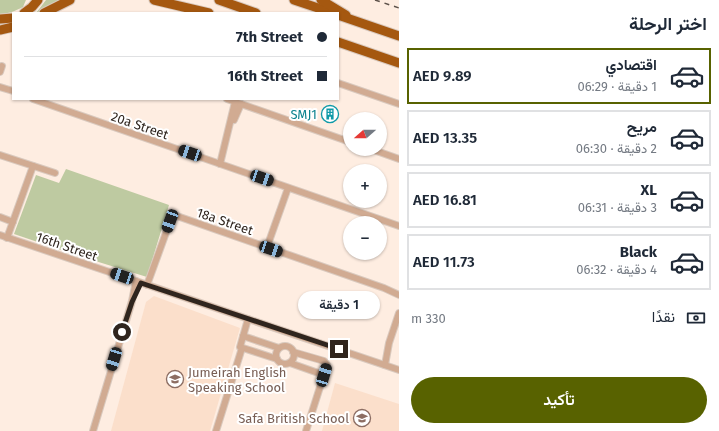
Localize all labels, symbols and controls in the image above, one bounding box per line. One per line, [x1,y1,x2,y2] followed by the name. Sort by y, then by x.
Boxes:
[629,13,707,35] text: اختر الرحلة
[236,28,303,46] text: 7th Street
[605,56,657,74] text: اقتصادي
[669,58,705,94] icon: car
[227,67,303,85] text: 16th Street
[413,67,472,85] text: AED 9.89
[577,79,657,94] text: 1 دقيقة · 06:29
[320,104,340,124] building icon: SMJ1
[290,107,317,122] place label: SMJ1
[109,109,171,142] street label: 20a Street
[343,112,387,156] north arrow
[343,112,387,260] map controls
[627,118,657,136] text: مريح
[669,120,705,156] icon: car
[413,129,477,147] text: AED 13.35
[576,141,657,156] text: 2 دقيقة · 06:30
[177,143,203,163] car
[343,164,387,208] button: +
[249,168,275,188] car
[641,181,657,199] text: XL
[669,182,705,218] icon: car
[413,191,477,209] text: AED 16.81
[578,200,657,215] text: 3 دقيقة · 06:31
[195,205,255,238] street label: 18a Street
[160,208,180,234] car
[343,216,387,260] button: −
[34,229,100,264] street label: 16th Street
[258,239,284,259] car
[620,243,657,261] text: Black
[669,244,705,280] icon: car
[413,253,475,271] text: AED 11.73
[576,262,657,277] text: 4 دقيقة · 06:32
[109,266,135,286] car
[298,291,380,319] callout: 1 دقيقة
[319,297,359,312] text: 1 دقيقة
[685,307,707,329] icon: cash
[652,308,675,326] text: نقدًا
[411,311,446,326] text: 330 m
[113,323,131,341] route start
[330,340,348,358] route end
[105,346,123,372] car
[315,362,333,388] car
[188,365,287,395] place label: Jumeirah English Speaking School
[165,369,185,389] school or university icon: Jumeirah English Speaking School
[411,377,707,423] button: تأكيد
[352,408,372,428] school or university icon: Safa British School
[238,411,349,426] place label: Safa British School

